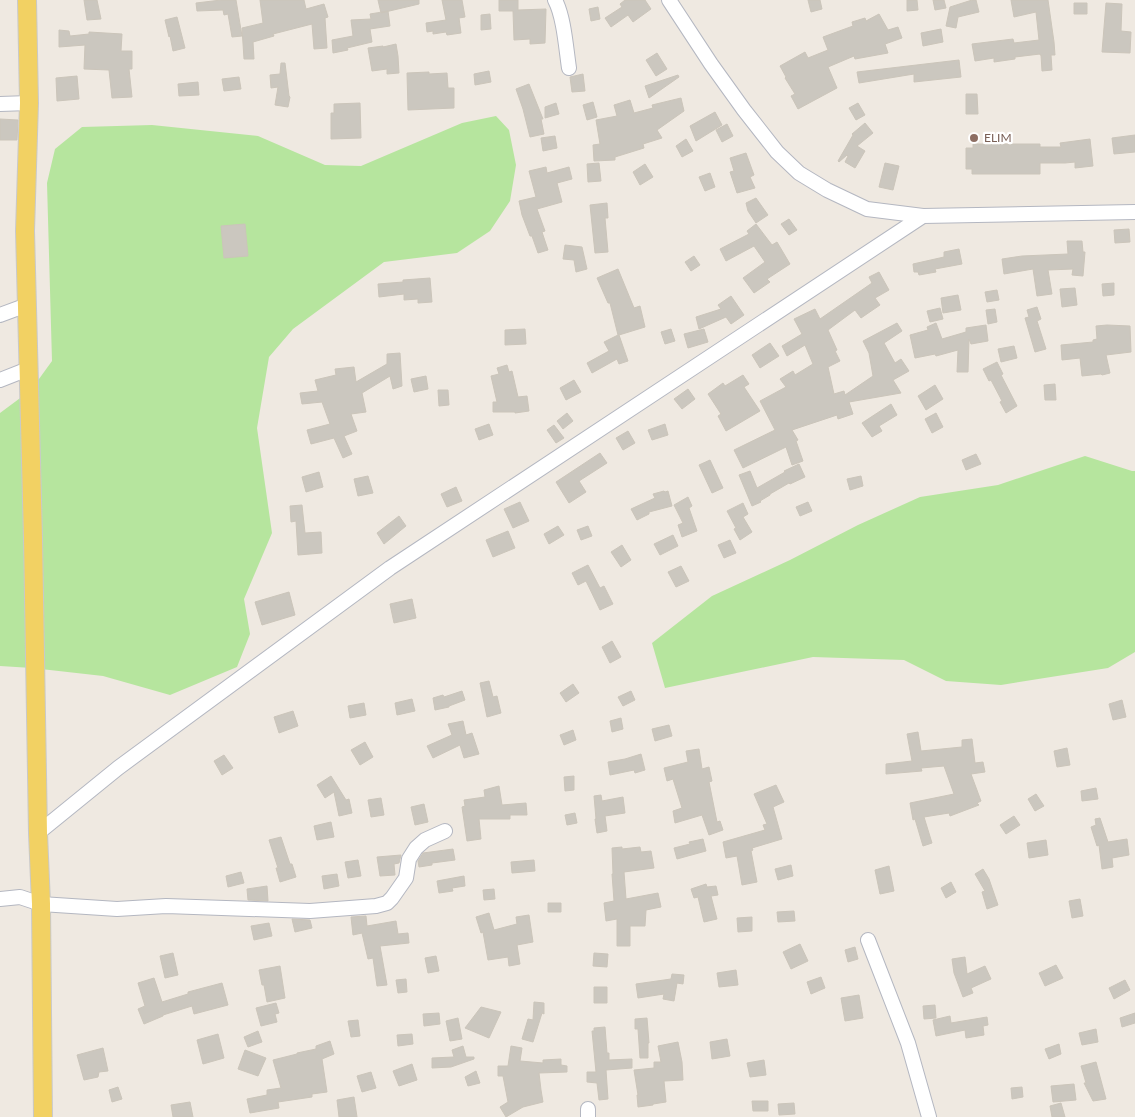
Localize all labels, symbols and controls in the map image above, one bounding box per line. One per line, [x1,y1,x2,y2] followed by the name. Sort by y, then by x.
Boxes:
[984,130,1012,145] place label: ELIM
[968,132,980,144] marker: ELIM

